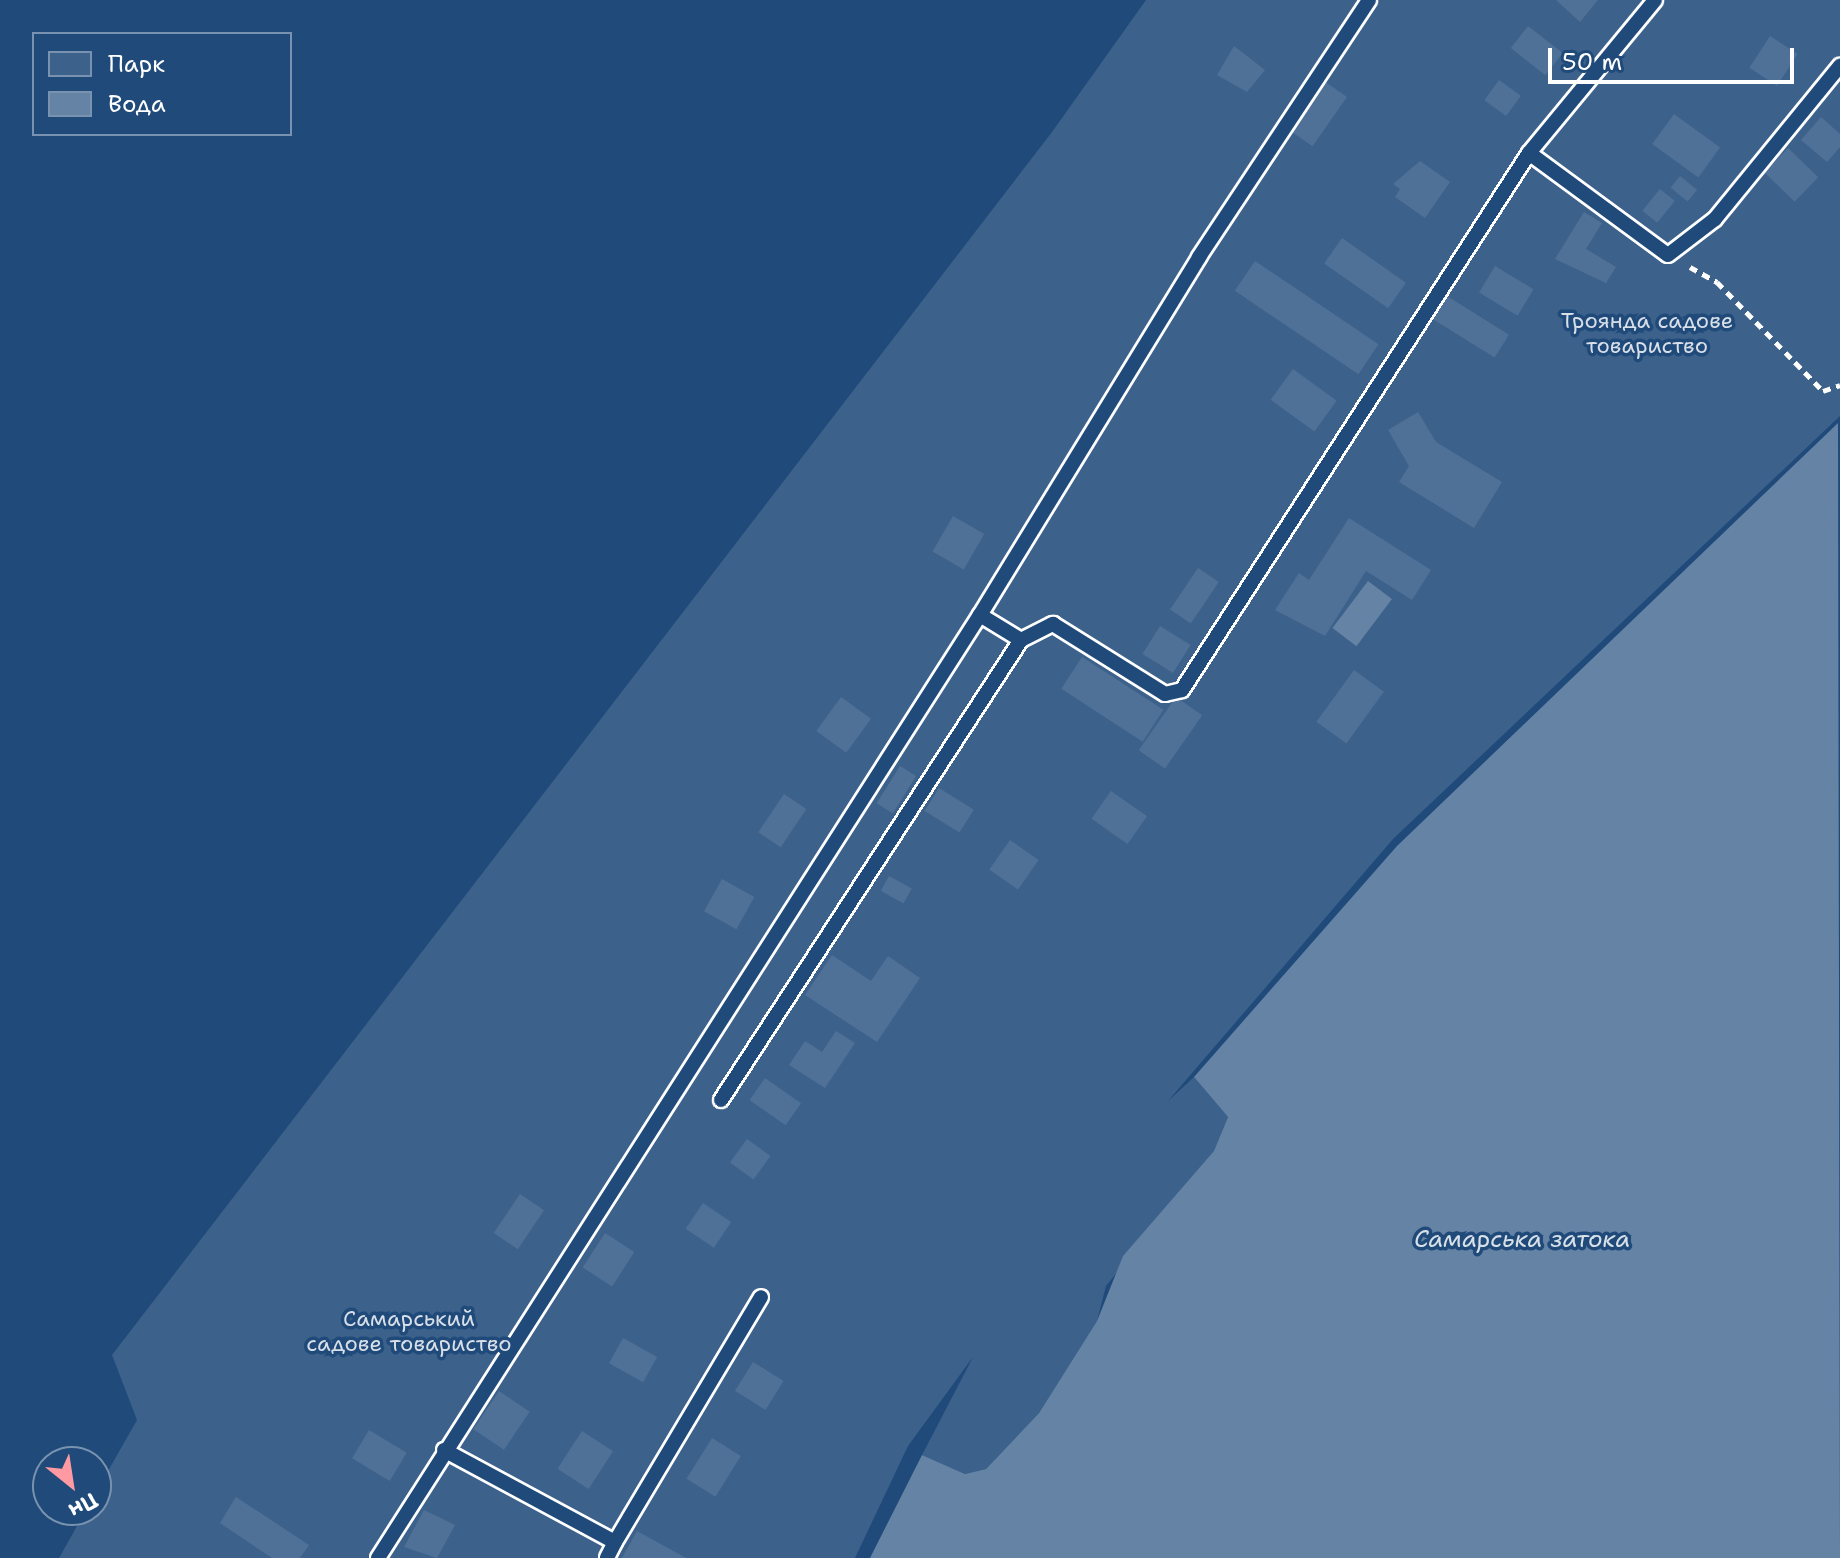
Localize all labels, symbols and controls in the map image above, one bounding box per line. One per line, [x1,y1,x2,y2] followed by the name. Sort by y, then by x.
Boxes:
[32,32,292,136] legend
[1552,32,1798,82] scale bar
[1562,46,1622,78] text: 50 m
[108,48,165,80] text: Парк
[108,88,166,120] text: Вода
[1561,307,1733,358] park label: Троянда садове товариство
[1414,1226,1630,1254] water label: Самарська затока
[306,1305,512,1356] park label: Самарський садове товариство
[32,1446,112,1526] north arrow
[63,1486,103,1525] text: Пн

